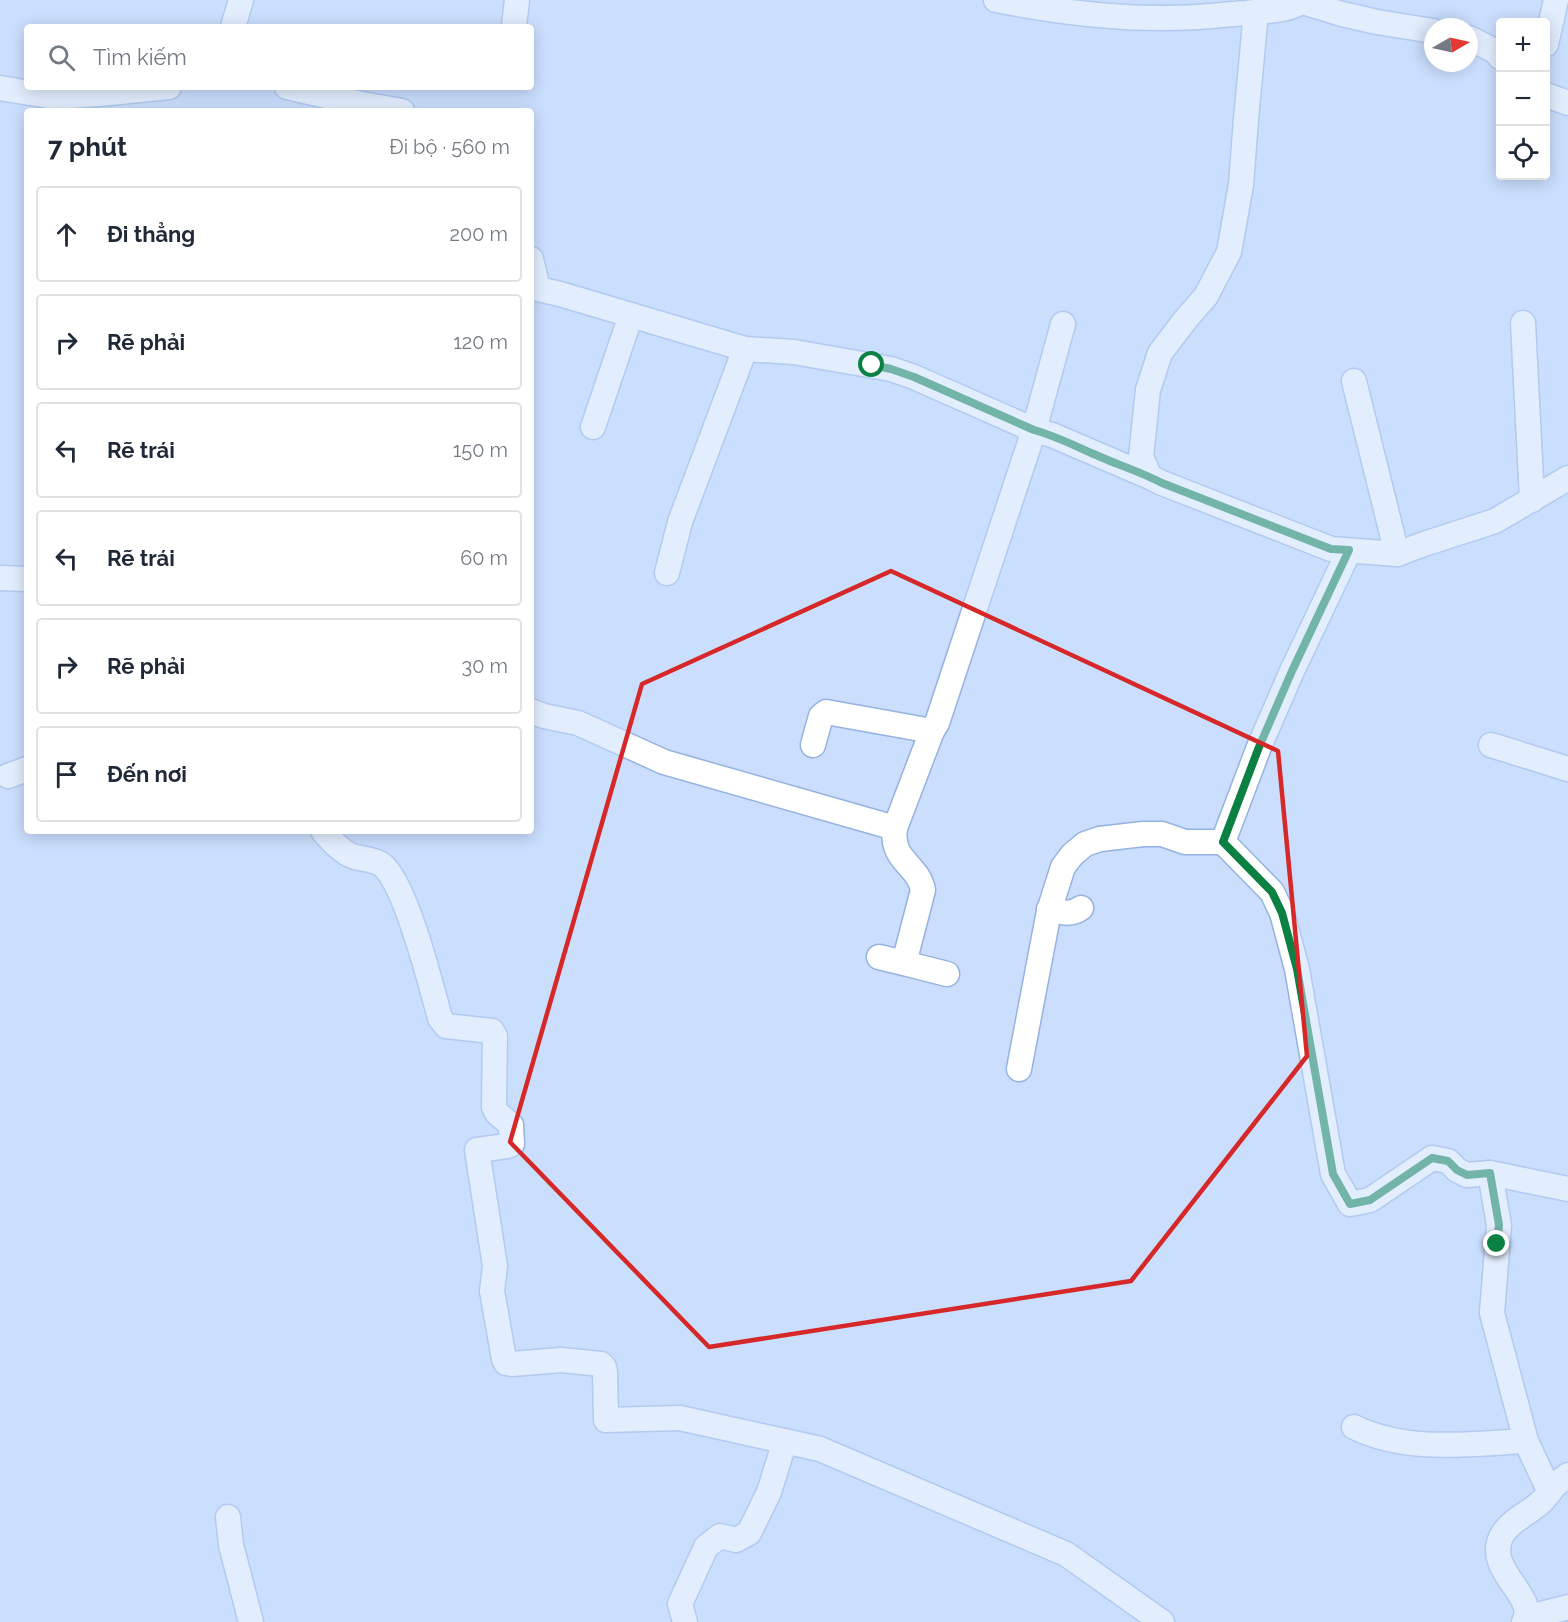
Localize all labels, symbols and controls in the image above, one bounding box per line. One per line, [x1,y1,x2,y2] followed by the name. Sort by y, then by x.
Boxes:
[1424,18,1478,72] north arrow
[1496,18,1550,180] map controls
[1496,18,1550,72] button: +
[24,24,534,90] search box
[45,41,78,74] icon: search
[93,44,187,70] text: Tìm kiếm
[1496,72,1550,126] button: −
[1496,126,1550,180] button: locate
[48,132,127,162] text: 7 phút
[389,135,510,159] text: Đi bộ · 560 m
[50,218,83,251] icon: ahead
[107,221,195,247] text: Đi thẳng
[450,222,508,246] text: 200 m
[50,326,83,359] icon: right
[107,329,185,355] text: Rẽ phải
[453,330,508,354] text: 120 m
[858,351,884,377] route start
[50,434,83,467] icon: left
[107,437,175,463] text: Rẽ trái
[453,438,508,462] text: 150 m
[50,542,83,575] icon: left
[107,545,175,571] text: Rẽ trái
[460,546,508,570] text: 60 m
[50,650,83,683] icon: right
[107,653,185,679] text: Rẽ phải
[462,654,508,678] text: 30 m
[50,758,83,791] icon: arrive
[107,761,187,787] text: Đến nơi
[1483,1230,1509,1256] route end

